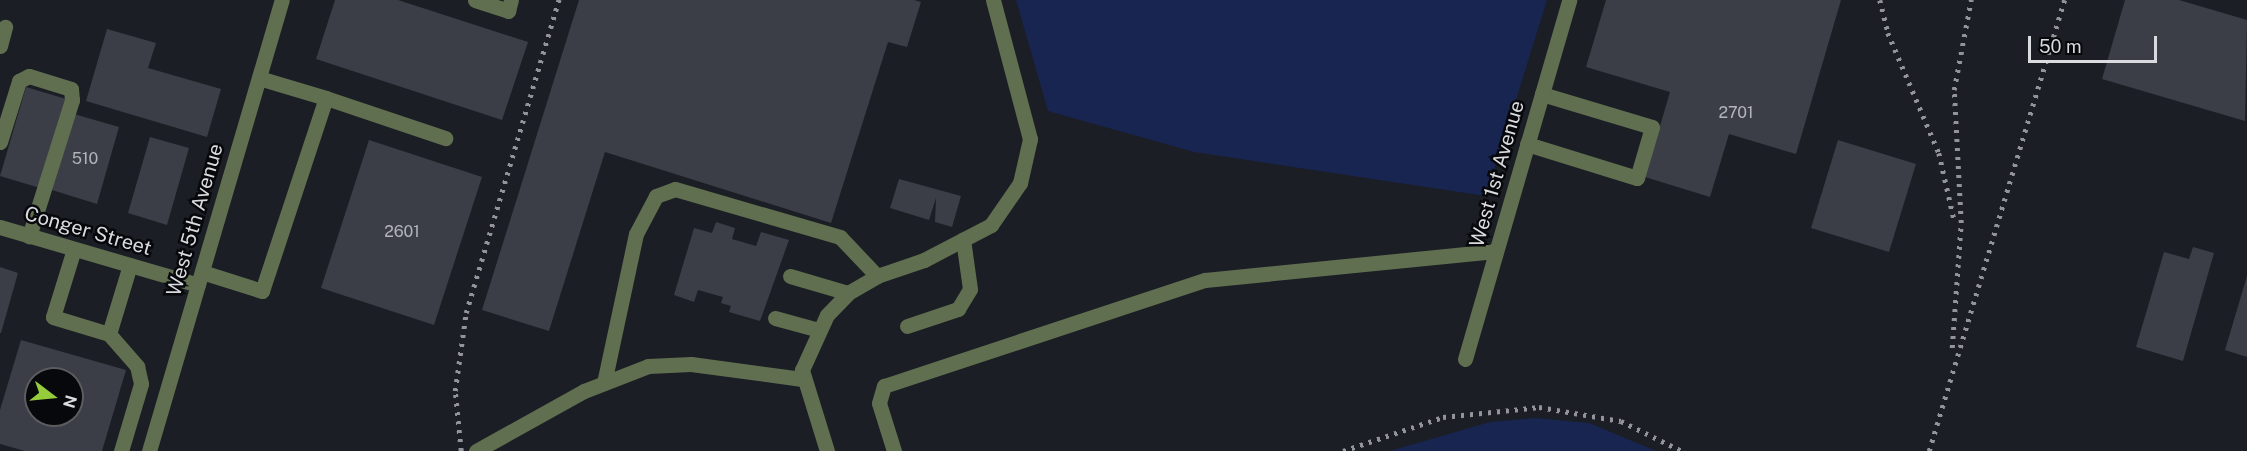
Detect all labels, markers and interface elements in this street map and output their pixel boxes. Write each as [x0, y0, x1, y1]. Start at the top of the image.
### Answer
scale bar [2031, 24, 2160, 62]
text: 50 m [2039, 36, 2082, 57]
street label: West 1st Avenue [1465, 98, 1529, 250]
house number: 2701 [1718, 103, 1754, 123]
street label: West 5th Avenue [162, 141, 228, 299]
house number: 510 [72, 149, 98, 169]
street label: Conger Street [22, 201, 154, 261]
house number: 2601 [384, 222, 420, 242]
north arrow [24, 367, 84, 427]
text: N [59, 393, 81, 410]

